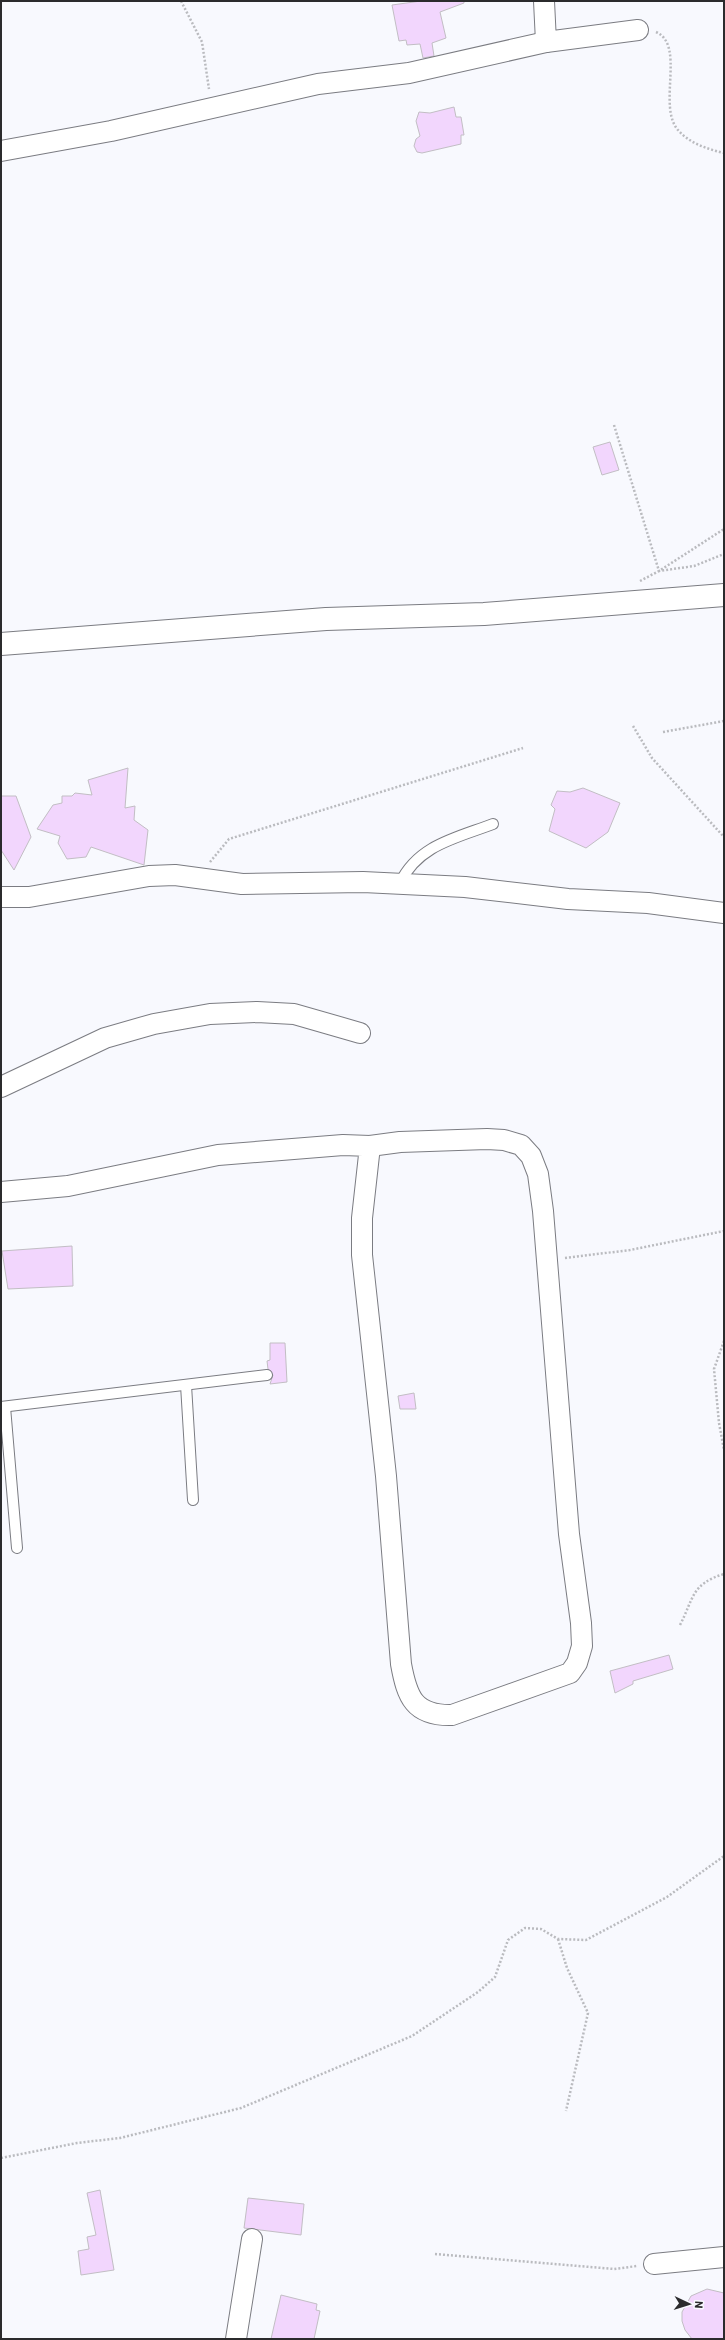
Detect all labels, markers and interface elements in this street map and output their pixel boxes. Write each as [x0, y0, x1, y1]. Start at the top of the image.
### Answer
north arrow [669, 2284, 709, 2324]
text: N [693, 2301, 706, 2309]

